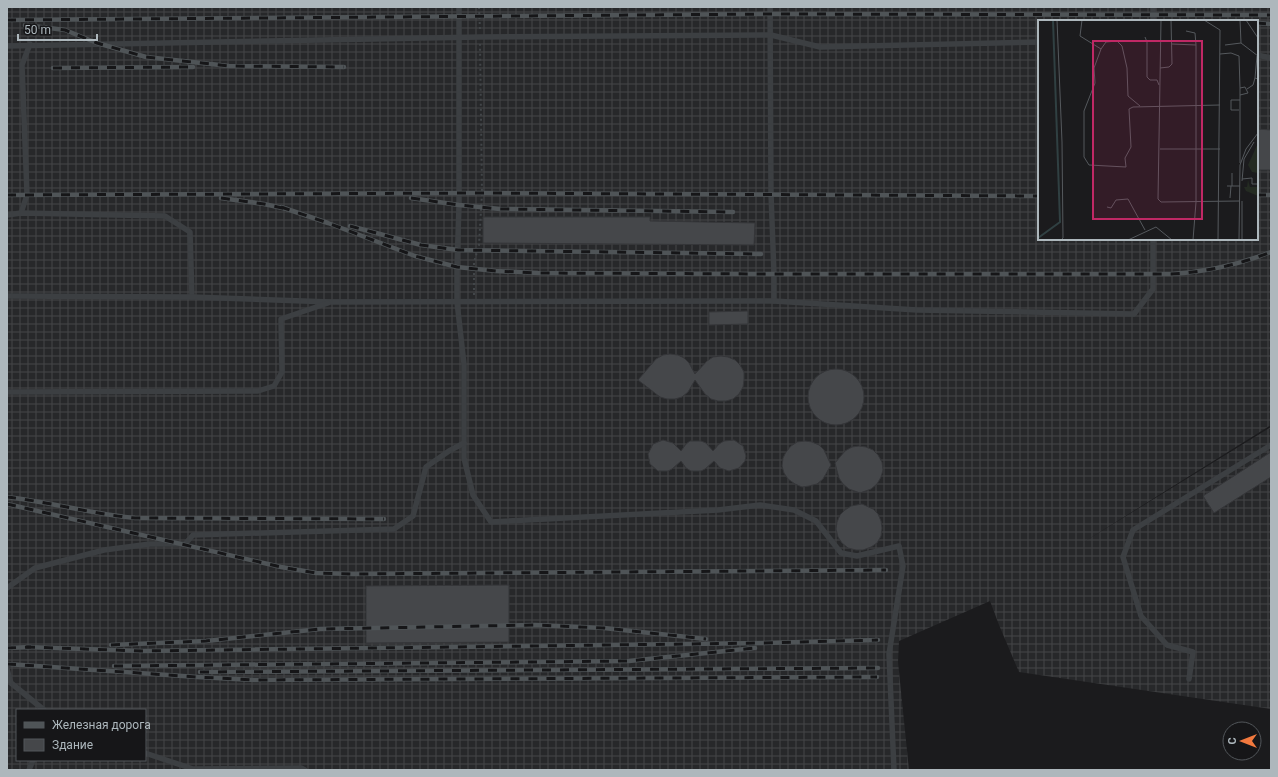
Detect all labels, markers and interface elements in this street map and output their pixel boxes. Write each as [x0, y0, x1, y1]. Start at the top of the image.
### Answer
scale bar [18, 16, 97, 42]
inset map [1038, 20, 1258, 240]
text: 50 m [24, 23, 51, 37]
legend [16, 709, 146, 761]
text: Железная дорога [52, 718, 151, 732]
north arrow [1222, 721, 1262, 761]
text: С [1226, 737, 1239, 745]
text: Здание [52, 738, 93, 752]

